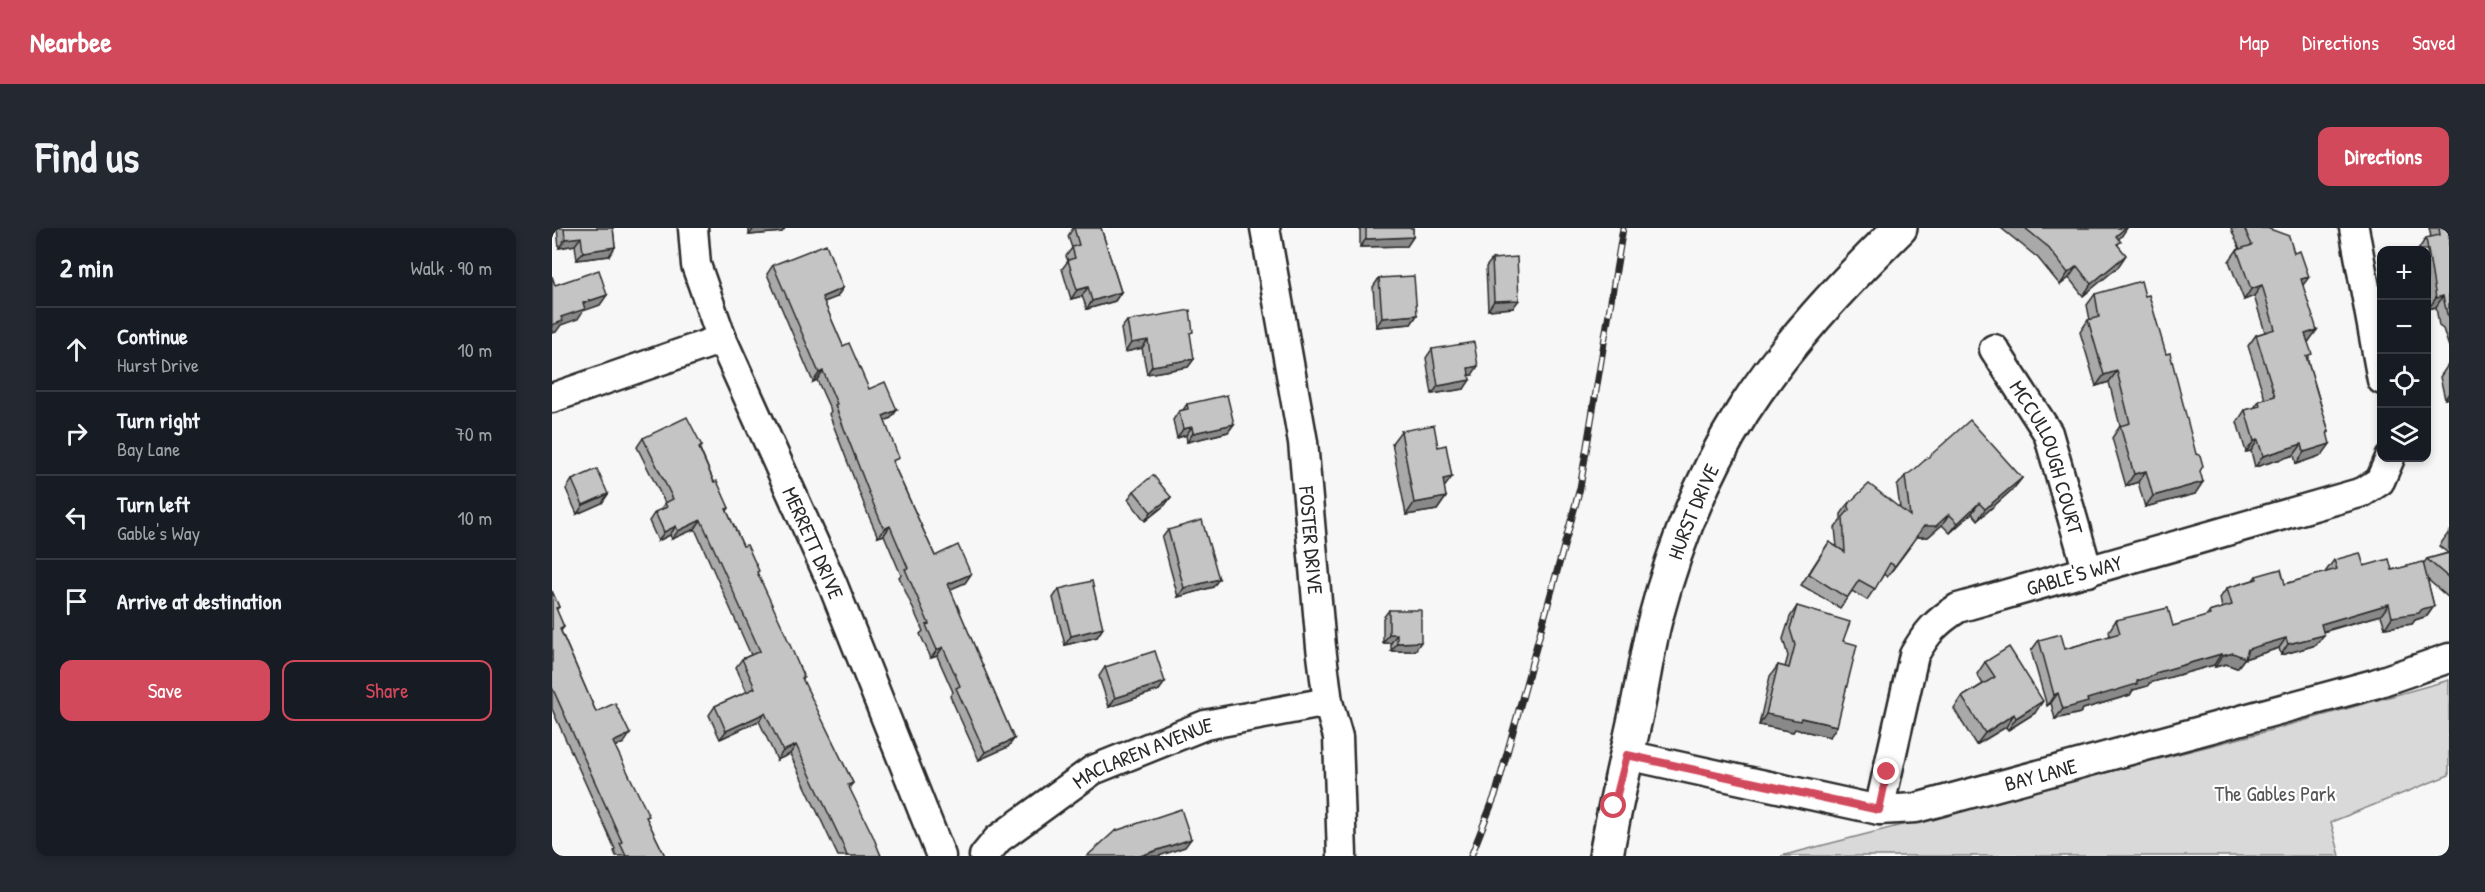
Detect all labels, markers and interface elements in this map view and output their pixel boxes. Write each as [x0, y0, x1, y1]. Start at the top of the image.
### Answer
text: Nearbee [30, 23, 112, 61]
text: Map [2239, 28, 2269, 57]
text: Directions [2302, 28, 2379, 57]
text: Saved [2412, 28, 2455, 57]
button: Directions [2318, 127, 2449, 186]
text: Find us [36, 128, 139, 185]
map controls [2377, 246, 2431, 462]
button: + [2377, 246, 2431, 300]
text: 2 min [60, 250, 113, 285]
text: Walk · 90 m [411, 254, 492, 281]
button: − [2377, 300, 2431, 354]
text: Continue [117, 321, 188, 351]
icon: ahead [60, 333, 93, 366]
text: 10 m [458, 336, 492, 363]
text: Hurst Drive [117, 351, 199, 378]
button: locate [2377, 354, 2431, 408]
street label: MCCULLOUGH COURT [2003, 374, 2091, 539]
text: Turn right [117, 405, 200, 435]
button: layers [2377, 408, 2431, 462]
icon: right [60, 417, 93, 450]
text: 70 m [455, 420, 492, 447]
text: Bay Lane [117, 435, 180, 462]
street label: HURST DRIVE [1660, 459, 1725, 563]
street label: MERRETT DRIVE [776, 482, 851, 603]
street label: FOSTER DRIVE [1292, 484, 1331, 595]
text: Turn left [117, 489, 190, 519]
icon: left [60, 501, 93, 534]
text: 10 m [458, 504, 492, 531]
text: Gable's Way [117, 519, 200, 546]
street label: GABLE'S WAY [2023, 547, 2126, 602]
icon: arrive [60, 585, 93, 618]
text: Arrive at destination [117, 586, 282, 616]
button: Save [60, 660, 270, 721]
button: Share [282, 660, 492, 721]
street label: MACLAREN AVENUE [1066, 709, 1215, 795]
street label: BAY LANE [2001, 751, 2080, 798]
route end [1873, 758, 1899, 784]
park label: The Gables Park [2215, 779, 2336, 808]
route start [1600, 792, 1626, 818]

